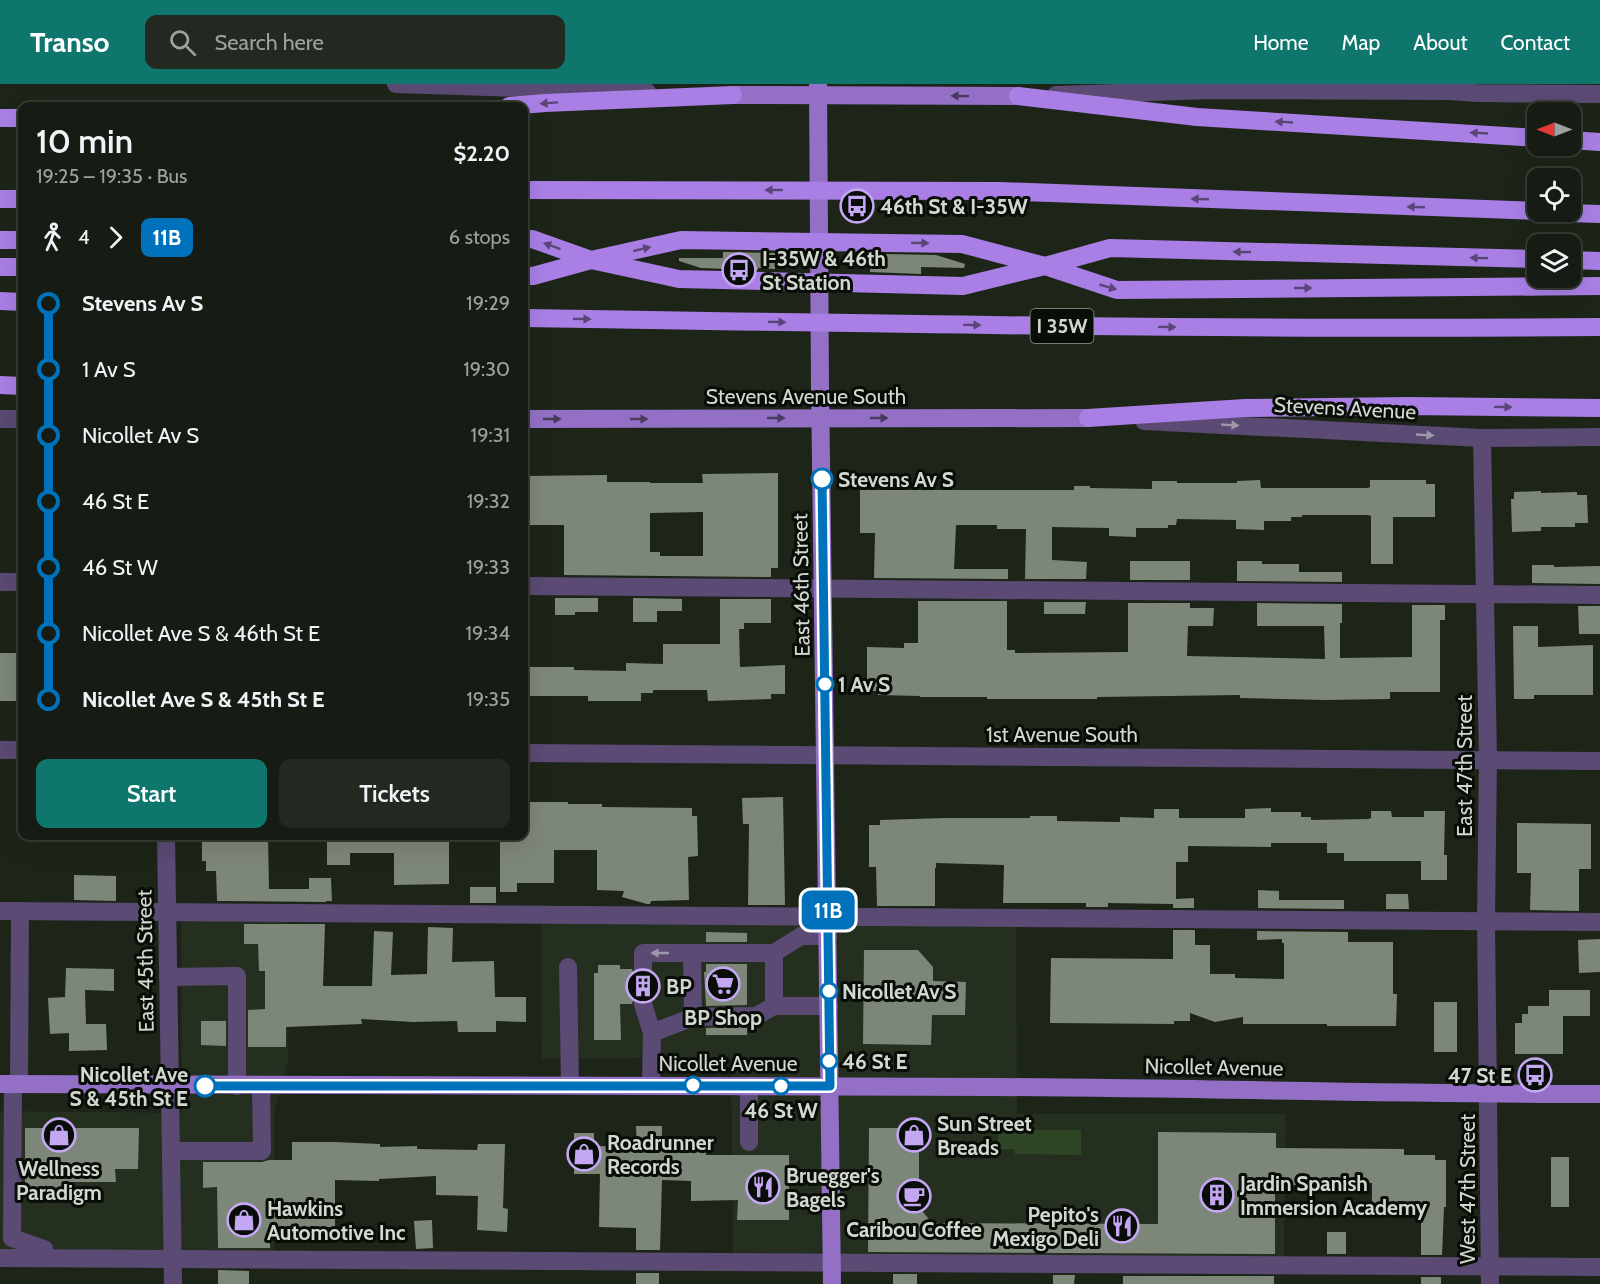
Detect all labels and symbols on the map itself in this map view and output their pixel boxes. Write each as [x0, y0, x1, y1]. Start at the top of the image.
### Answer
one-way arrow [950, 91, 969, 101]
one-way arrow [539, 98, 558, 108]
north arrow [1527, 102, 1581, 156]
one-way arrow [1275, 118, 1294, 127]
one-way arrow [1470, 129, 1489, 138]
one-way arrow [765, 185, 784, 195]
bus stop icon: 46th St & I-35W [839, 188, 875, 224]
place label: 46th St & I-35W [880, 194, 1028, 219]
one-way arrow [1191, 194, 1210, 203]
one-way arrow [1407, 202, 1426, 212]
one-way arrow [910, 238, 929, 248]
one-way arrow [543, 241, 561, 251]
one-way arrow [632, 243, 651, 253]
place label: I-35W & 46th St Station [762, 246, 886, 295]
one-way arrow [1233, 247, 1252, 256]
bus stop icon: I-35W & 46th St Station [721, 252, 757, 288]
one-way arrow [1470, 253, 1489, 262]
one-way arrow [1099, 283, 1117, 292]
one-way arrow [1293, 283, 1312, 293]
road number: I 35W [1030, 309, 1094, 343]
one-way arrow [572, 314, 591, 324]
one-way arrow [767, 317, 786, 327]
one-way arrow [962, 320, 981, 330]
one-way arrow [1157, 322, 1176, 332]
street label: Stevens Avenue South [706, 384, 906, 409]
street label: Stevens Avenue [1273, 392, 1417, 424]
one-way arrow [1493, 402, 1512, 412]
one-way arrow [766, 413, 785, 423]
one-way arrow [870, 413, 889, 423]
one-way arrow [543, 414, 562, 424]
one-way arrow [630, 414, 649, 424]
one-way arrow [1221, 421, 1240, 430]
one-way arrow [1415, 430, 1434, 439]
place label: Stevens Av S [838, 467, 954, 492]
marker: Stevens Av S [811, 468, 833, 490]
street label: East 46th Street [787, 513, 815, 657]
place label: 1 Av S [838, 672, 890, 697]
marker: 1 Av S [816, 675, 834, 693]
street label: East 47th Street [1452, 695, 1477, 837]
street label: 1st Avenue South [986, 722, 1138, 747]
street label: East 45th Street [131, 889, 159, 1033]
line badge: 11B [794, 890, 862, 930]
one-way arrow [650, 948, 669, 958]
supermarket icon: BP Shop [705, 966, 741, 1002]
building icon: BP [625, 968, 661, 1004]
place label: BP [666, 974, 692, 999]
place label: Nicollet Av S [842, 979, 957, 1004]
marker: Nicollet Av S [820, 982, 838, 1000]
place label: BP Shop [684, 1005, 762, 1030]
place label: 46 St E [842, 1049, 907, 1074]
street label: Nicollet Avenue [659, 1051, 798, 1076]
marker: 46 St E [820, 1052, 838, 1070]
street label: Nicollet Avenue [1144, 1053, 1284, 1081]
bus stop icon: 47 St E [1517, 1057, 1553, 1093]
place label: Nicollet Ave S & 45th St E [70, 1062, 188, 1111]
place label: 47 St E [1448, 1063, 1512, 1088]
marker: Nicollet Ave S & 45th St E [194, 1075, 216, 1097]
unlabelled marker [684, 1076, 702, 1094]
marker: 46 St W [772, 1077, 790, 1095]
place label: 46 St W [744, 1098, 819, 1123]
place label: Sun Street Breads [937, 1111, 1032, 1160]
street label: West 47th Street [1455, 1114, 1480, 1264]
shop icon: Wellness Paradigm [41, 1117, 77, 1153]
shop icon: Sun Street Breads [896, 1117, 932, 1153]
place label: Roadrunner Records [607, 1130, 714, 1179]
shop icon: Roadrunner Records [566, 1136, 602, 1172]
place label: Wellness Paradigm [16, 1156, 102, 1205]
place label: Bruegger's Bagels [786, 1163, 880, 1212]
restaurant icon: Bruegger's Bagels [745, 1169, 781, 1205]
place label: Jardin Spanish Immersion Academy [1239, 1171, 1428, 1220]
building icon: Jardin Spanish Immersion Academy [1199, 1177, 1235, 1213]
cafe icon: Caribou Coffee [896, 1178, 932, 1214]
place label: Hawkins Automotive Inc [267, 1196, 406, 1245]
shop icon: Hawkins Automotive Inc [226, 1202, 262, 1238]
place label: Pepito's Mexigo Deli [992, 1202, 1099, 1251]
restaurant icon: Pepito's Mexigo Deli [1104, 1208, 1140, 1244]
place label: Caribou Coffee [846, 1217, 982, 1242]

